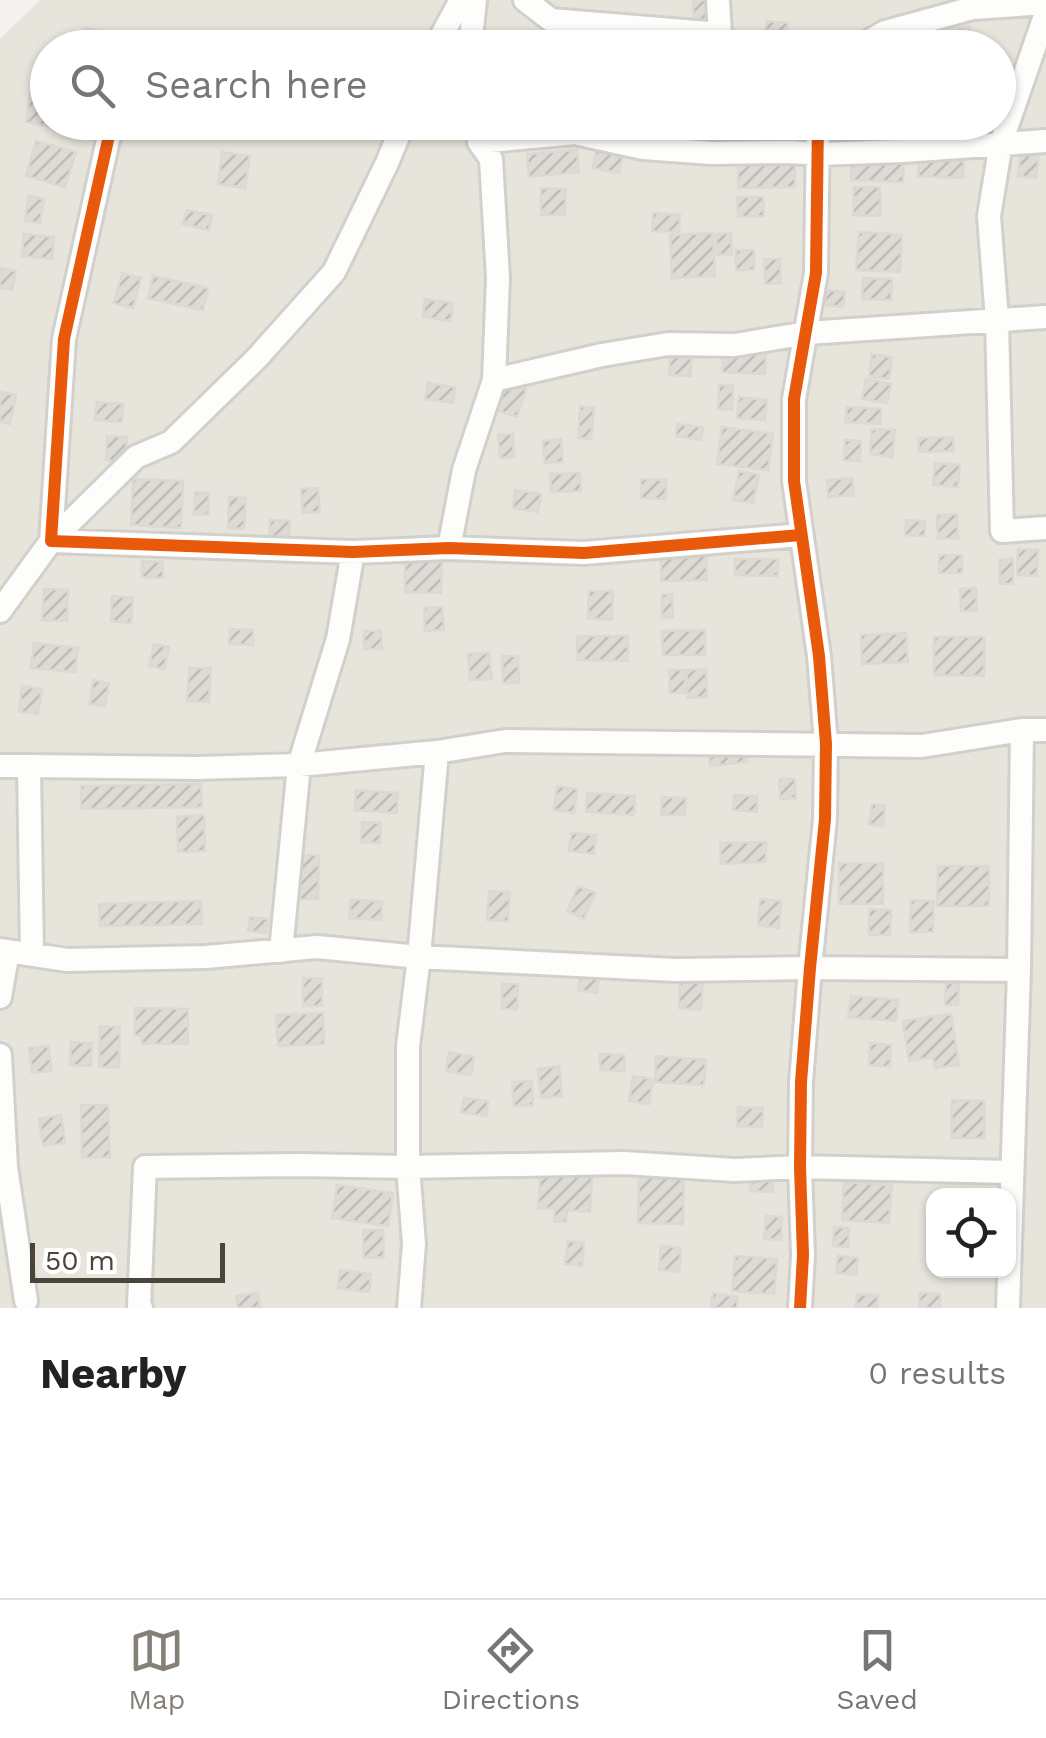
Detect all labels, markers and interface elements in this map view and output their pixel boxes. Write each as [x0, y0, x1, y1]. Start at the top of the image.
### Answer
search box [30, 30, 1016, 140]
icon: search [65, 58, 120, 113]
text: Search here [145, 63, 368, 107]
map controls [926, 1188, 1016, 1278]
button: locate [926, 1188, 1016, 1278]
scale bar [30, 1238, 225, 1282]
text: 50 m [45, 1244, 115, 1277]
text: Nearby [40, 1349, 187, 1398]
text: 0 results [868, 1354, 1006, 1392]
tab: Map [128, 1623, 185, 1716]
tab: Directions [442, 1623, 580, 1716]
tab: Saved [836, 1623, 918, 1716]

